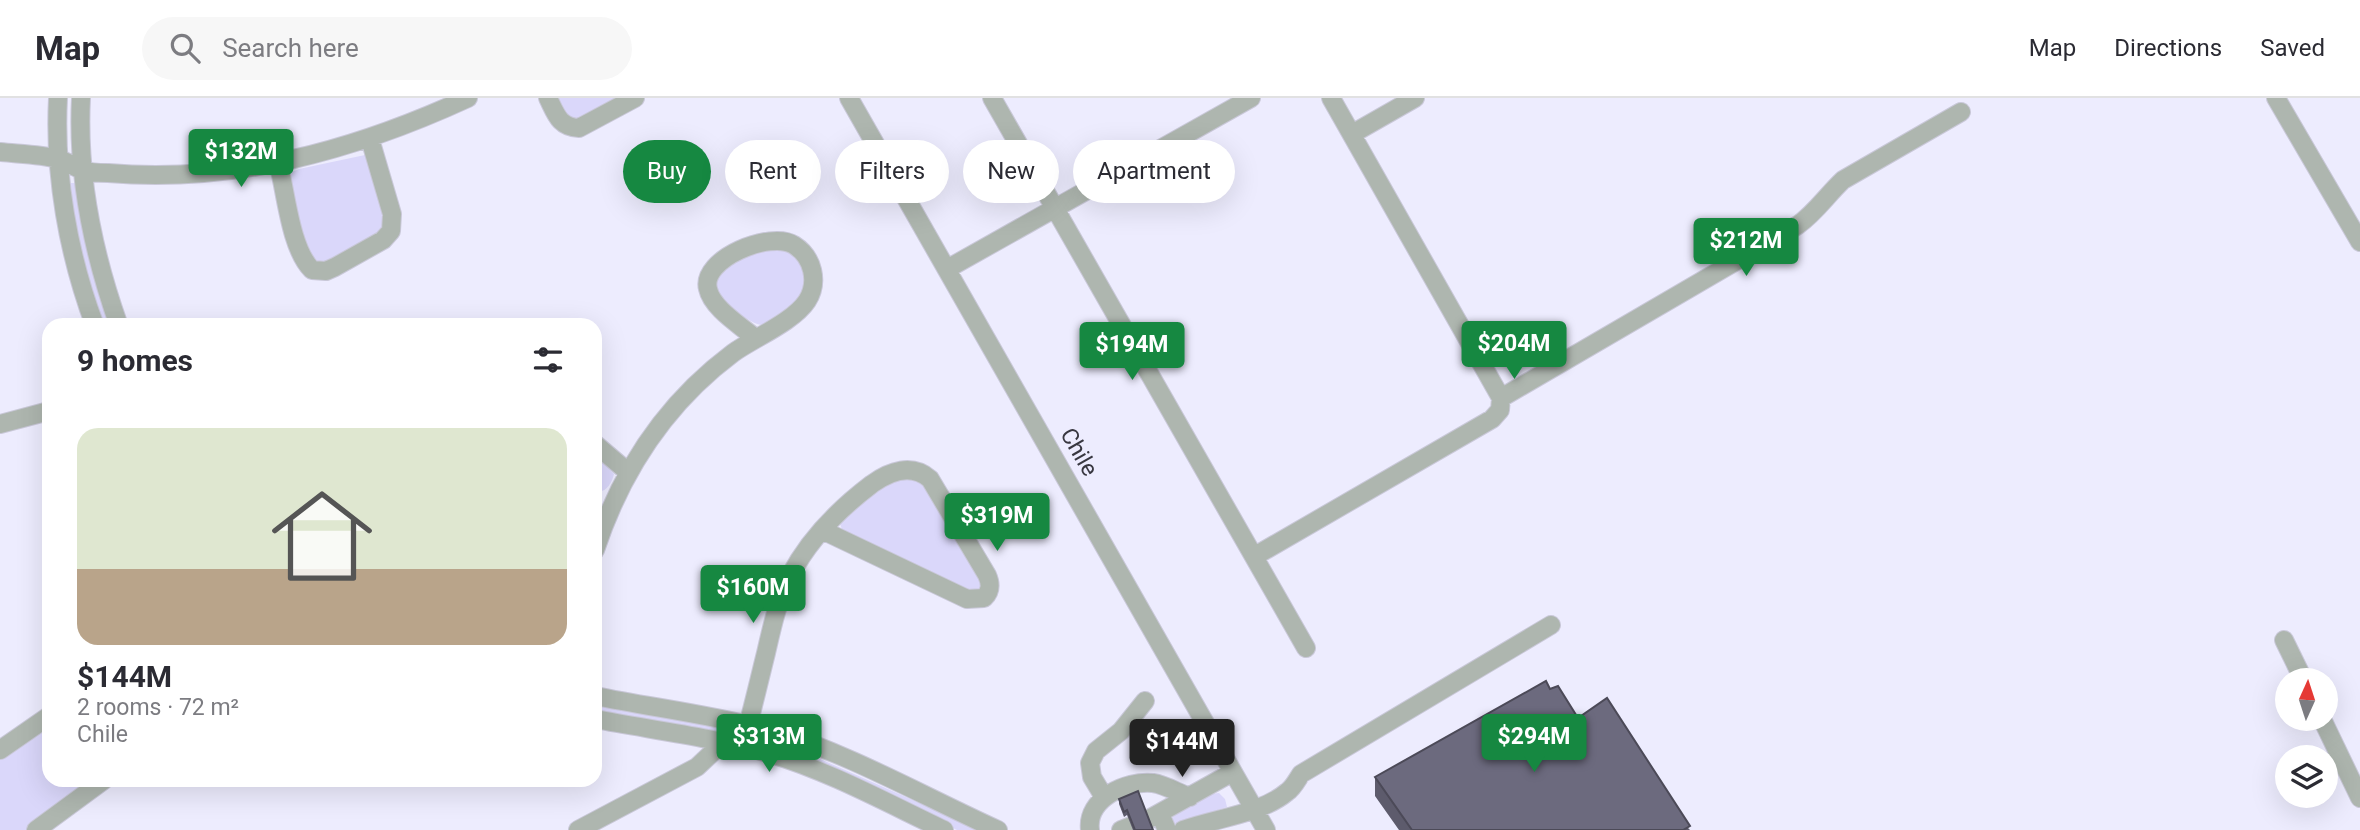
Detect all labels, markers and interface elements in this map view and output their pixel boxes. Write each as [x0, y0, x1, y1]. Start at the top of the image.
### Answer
search box [142, 17, 632, 80]
text: Map [35, 29, 100, 68]
icon: search [166, 29, 204, 67]
text: Search here [222, 33, 359, 63]
text: Map [2029, 34, 2076, 62]
text: Directions [2114, 34, 2222, 62]
text: Saved [2260, 34, 2325, 62]
pin: $132M [192, 130, 290, 189]
text: $132M [205, 138, 277, 165]
chip: Buy [623, 140, 711, 203]
chip: Rent [725, 140, 821, 203]
chip: Filters [835, 140, 949, 203]
chip: New [963, 140, 1059, 203]
chip: Apartment [1073, 140, 1235, 203]
pin: $212M [1697, 218, 1795, 278]
text: $212M [1710, 227, 1782, 254]
pin: $194M [1083, 322, 1181, 382]
pin: $204M [1465, 322, 1563, 381]
text: $204M [1478, 330, 1550, 357]
text: $194M [1096, 331, 1168, 358]
icon: filters [529, 341, 567, 379]
text: 9 homes [77, 343, 193, 378]
street label: Chile [1055, 423, 1103, 481]
icon: home [259, 473, 385, 599]
pin: $319M [948, 494, 1046, 553]
text: $319M [961, 502, 1033, 529]
pin: $160M [704, 566, 802, 625]
text: $160M [717, 574, 789, 601]
text: $144M [77, 659, 172, 694]
north arrow [2275, 668, 2338, 732]
map controls [2275, 668, 2338, 808]
text: 2 rooms · 72 m² [77, 694, 239, 721]
pin: $313M [720, 714, 818, 774]
pin: $294M [1485, 714, 1583, 774]
pin: $144M [1133, 720, 1231, 779]
text: Chile [77, 721, 128, 748]
text: $313M [733, 723, 805, 750]
text: $294M [1498, 723, 1570, 750]
text: $144M [1146, 728, 1218, 755]
button: layers [2275, 745, 2338, 808]

